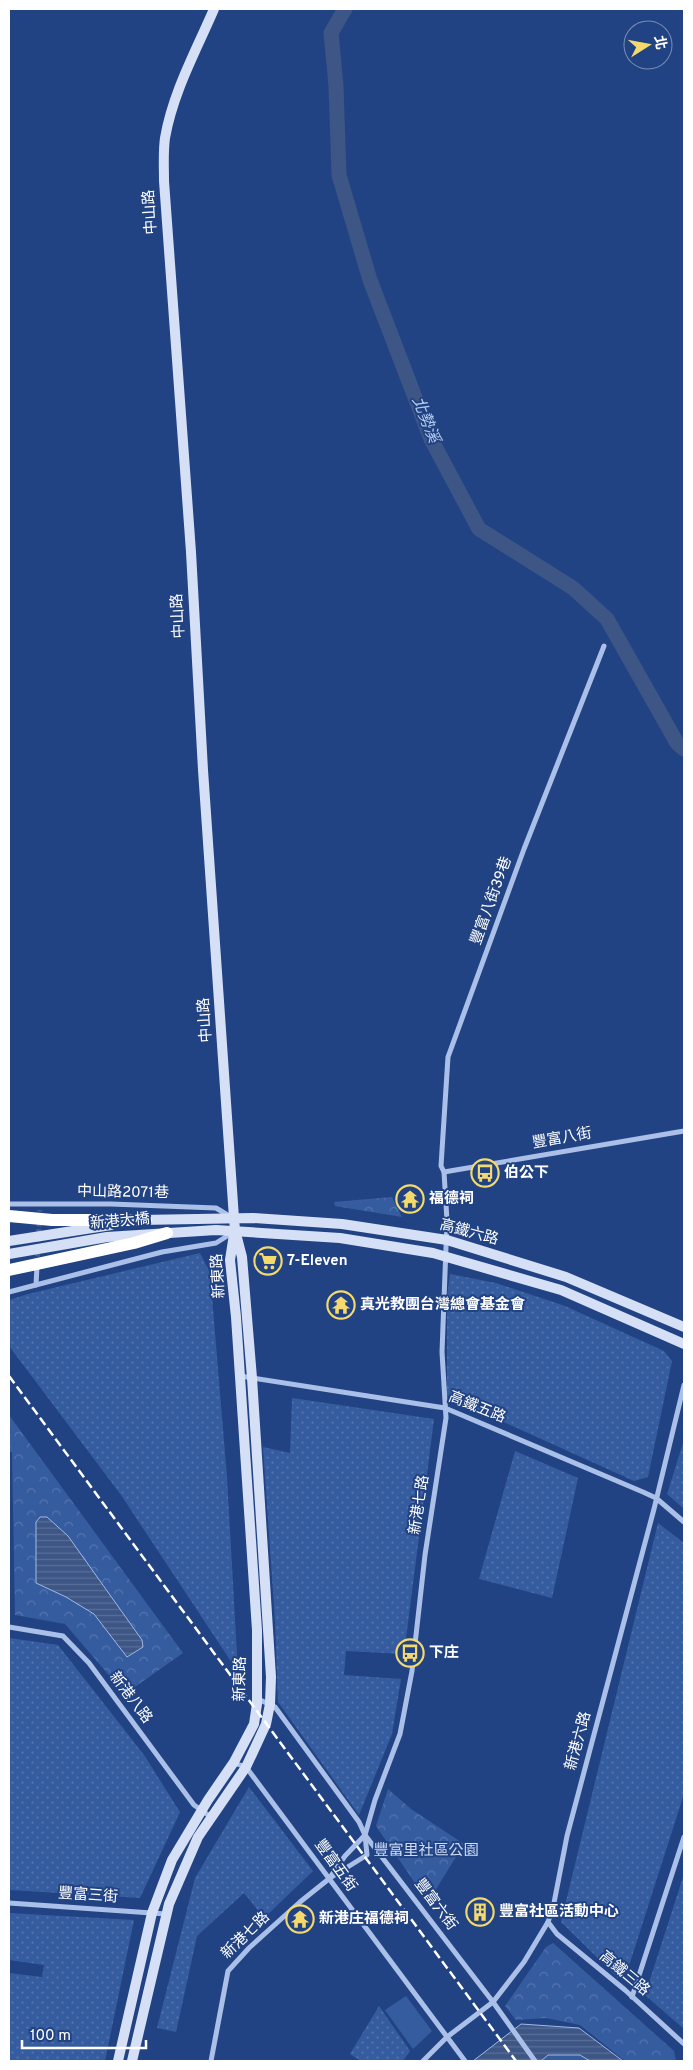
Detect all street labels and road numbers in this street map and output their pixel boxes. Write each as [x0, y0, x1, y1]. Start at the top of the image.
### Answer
street label: 中山路 [140, 189, 162, 235]
street label: 中山路 [168, 593, 190, 639]
street label: 豐富八街39巷 [467, 854, 517, 948]
street label: 中山路 [195, 997, 217, 1043]
street label: 豐富八街 [531, 1124, 593, 1154]
street label: 中山路2071巷 [77, 1183, 169, 1203]
street label: 新港大橋 [89, 1210, 151, 1234]
street label: 高鐵六路 [438, 1216, 500, 1250]
street label: 新東路 [208, 1253, 230, 1299]
street label: 高鐵五路 [446, 1388, 508, 1428]
street label: 新港七路 [406, 1474, 434, 1536]
street label: 新東路 [231, 1656, 251, 1702]
street label: 新港八路 [104, 1668, 156, 1728]
street label: 新港六路 [562, 1710, 596, 1772]
street label: 豐富五街 [310, 1836, 360, 1896]
street label: 豐富六街 [409, 1875, 461, 1935]
street label: 豐富三街 [57, 1884, 119, 1908]
street label: 新港七路 [218, 1908, 274, 1964]
street label: 高鐵三路 [595, 1947, 653, 2001]

